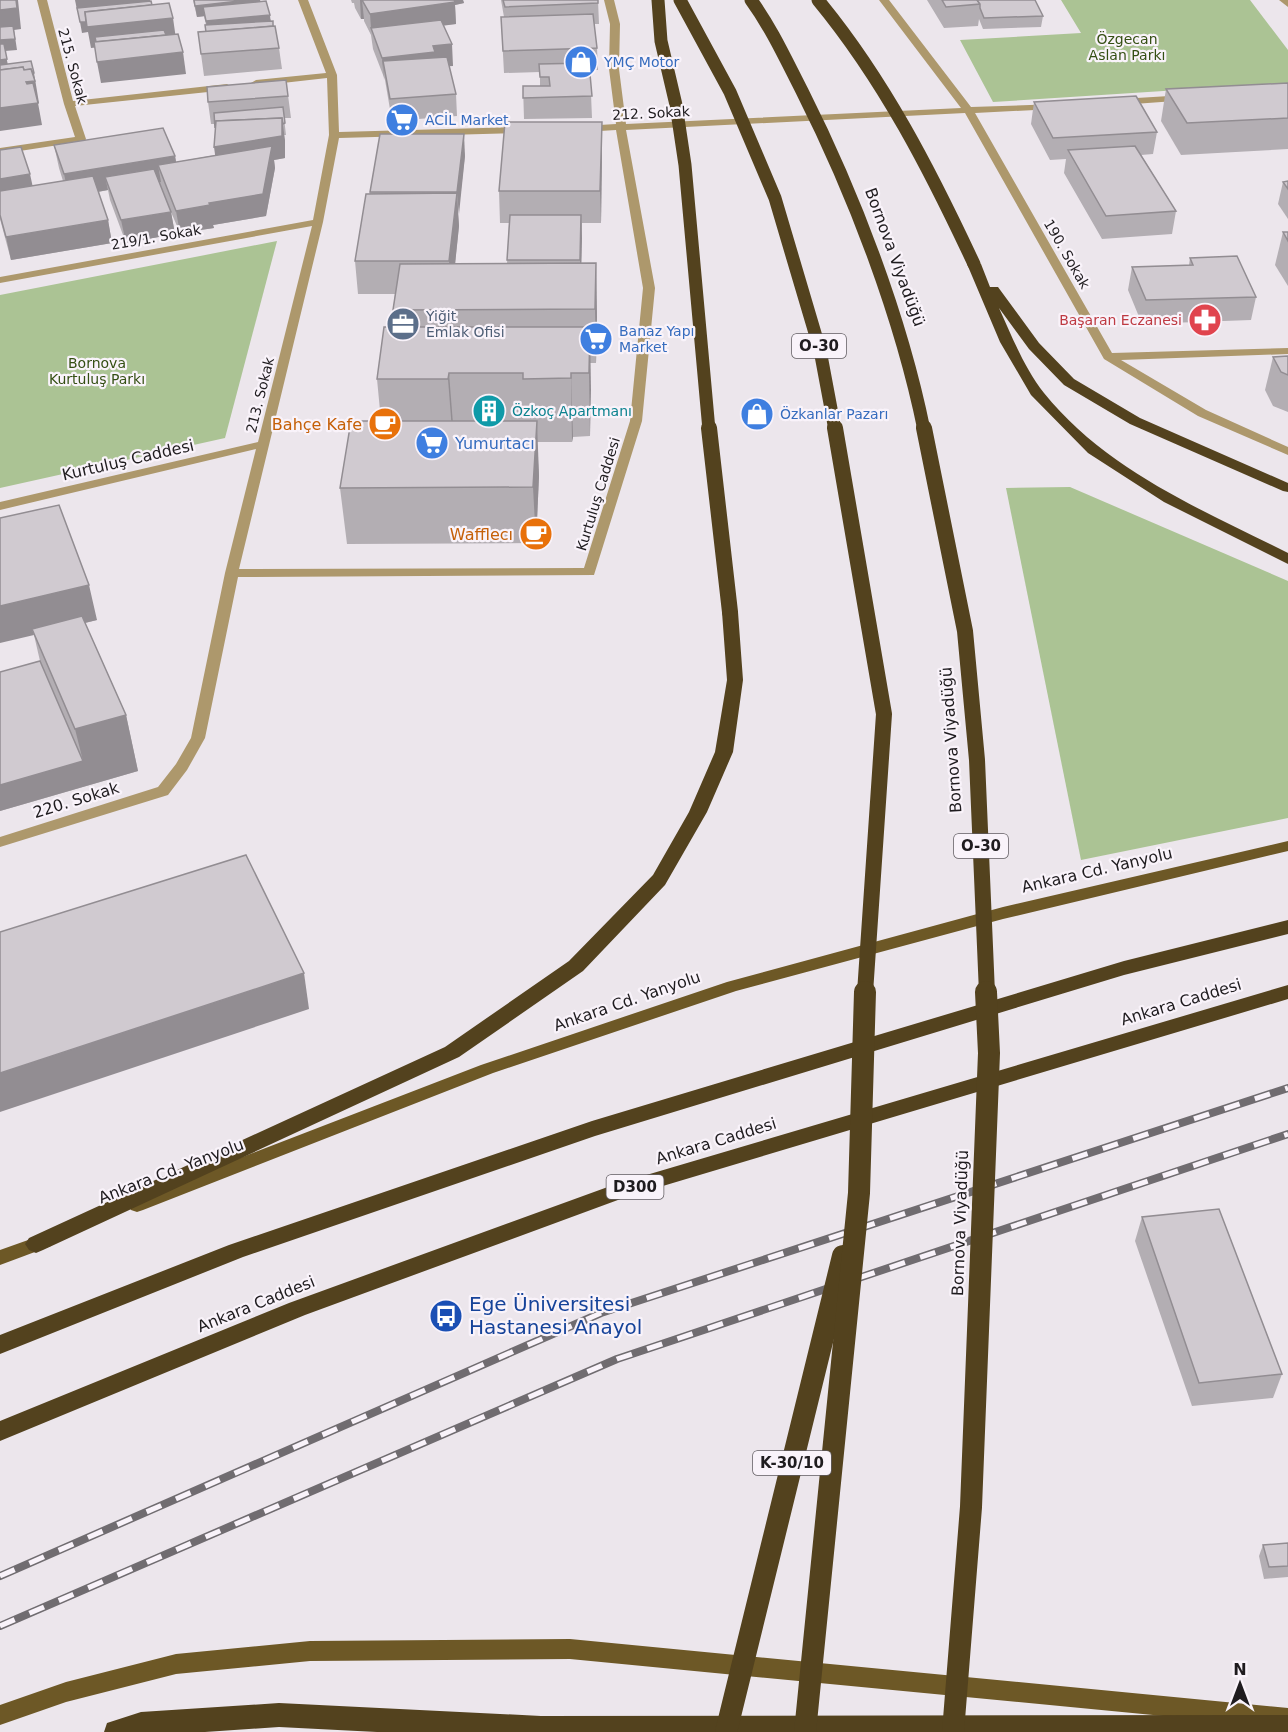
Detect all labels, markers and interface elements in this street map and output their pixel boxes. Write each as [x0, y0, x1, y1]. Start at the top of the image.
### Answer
street label: 215. Sokak [55, 26, 91, 106]
park label: Özgecan Aslan Parkı [1089, 30, 1165, 63]
shop icon: YMÇ Motor [563, 44, 599, 80]
place label: YMÇ Motor [603, 54, 680, 70]
supermarket icon: ACİL Market [384, 102, 420, 138]
street label: 212. Sokak [612, 103, 691, 123]
place label: ACİL Market [425, 111, 509, 128]
street label: Bornova Viyadüğü [861, 185, 929, 329]
street label: 190. Sokak [1041, 216, 1094, 292]
street label: 219/1. Sokak [110, 221, 203, 253]
pharmacy icon: Başaran Eczanesi [1187, 302, 1223, 338]
office icon: Yiğit Emlak Ofisi [385, 306, 421, 342]
place label: Yiğit Emlak Ofisi [425, 308, 505, 340]
place label: Başaran Eczanesi [1059, 312, 1182, 328]
supermarket icon: Banaz Yapı Market [578, 321, 614, 357]
place label: Banaz Yapı Market [619, 323, 694, 355]
road number: O-30 [792, 334, 846, 358]
park label: Bornova Kurtuluş Parkı [49, 355, 145, 387]
street label: 213. Sokak [243, 355, 277, 435]
building icon: Özkoç Apartmanı [471, 393, 507, 429]
shop icon: Özkanlar Pazarı [739, 396, 775, 432]
place label: Özkoç Apartmanı [512, 402, 632, 419]
place label: Özkanlar Pazarı [780, 405, 888, 422]
cafe icon: Bahçe Kafe [367, 406, 403, 442]
place label: Bahçe Kafe [272, 415, 362, 434]
supermarket icon: Yumurtacı [414, 425, 450, 461]
place label: Yumurtacı [454, 434, 535, 453]
street label: Kurtuluş Caddesi [573, 435, 623, 553]
street label: Kurtuluş Caddesi [60, 436, 196, 484]
cafe icon: Wafflecı [518, 516, 554, 552]
place label: Wafflecı [450, 525, 513, 544]
street label: Bornova Viyadüğü [936, 666, 966, 814]
street label: 220. Sokak [31, 778, 122, 822]
road number: O-30 [954, 834, 1008, 858]
street label: Ankara Cd. Yanyolu [1020, 843, 1174, 897]
street label: Ankara Cd. Yanyolu [551, 967, 703, 1035]
street label: Ankara Caddesi [1118, 975, 1244, 1029]
street label: Ankara Caddesi [653, 1114, 779, 1168]
street label: Ankara Cd. Yanyolu [96, 1135, 246, 1207]
street label: Bornova Viyadüğü [948, 1150, 972, 1296]
road number: D300 [606, 1175, 664, 1199]
street label: Ankara Caddesi [194, 1272, 318, 1336]
place label: Ege Üniversitesi Hastanesi Anayol [469, 1292, 642, 1339]
bus stop icon: Ege Üniversitesi Hastanesi Anayol [428, 1298, 464, 1334]
road number: K-30/10 [753, 1451, 831, 1475]
north arrow [1210, 1654, 1270, 1714]
text: N [1233, 1660, 1247, 1679]

